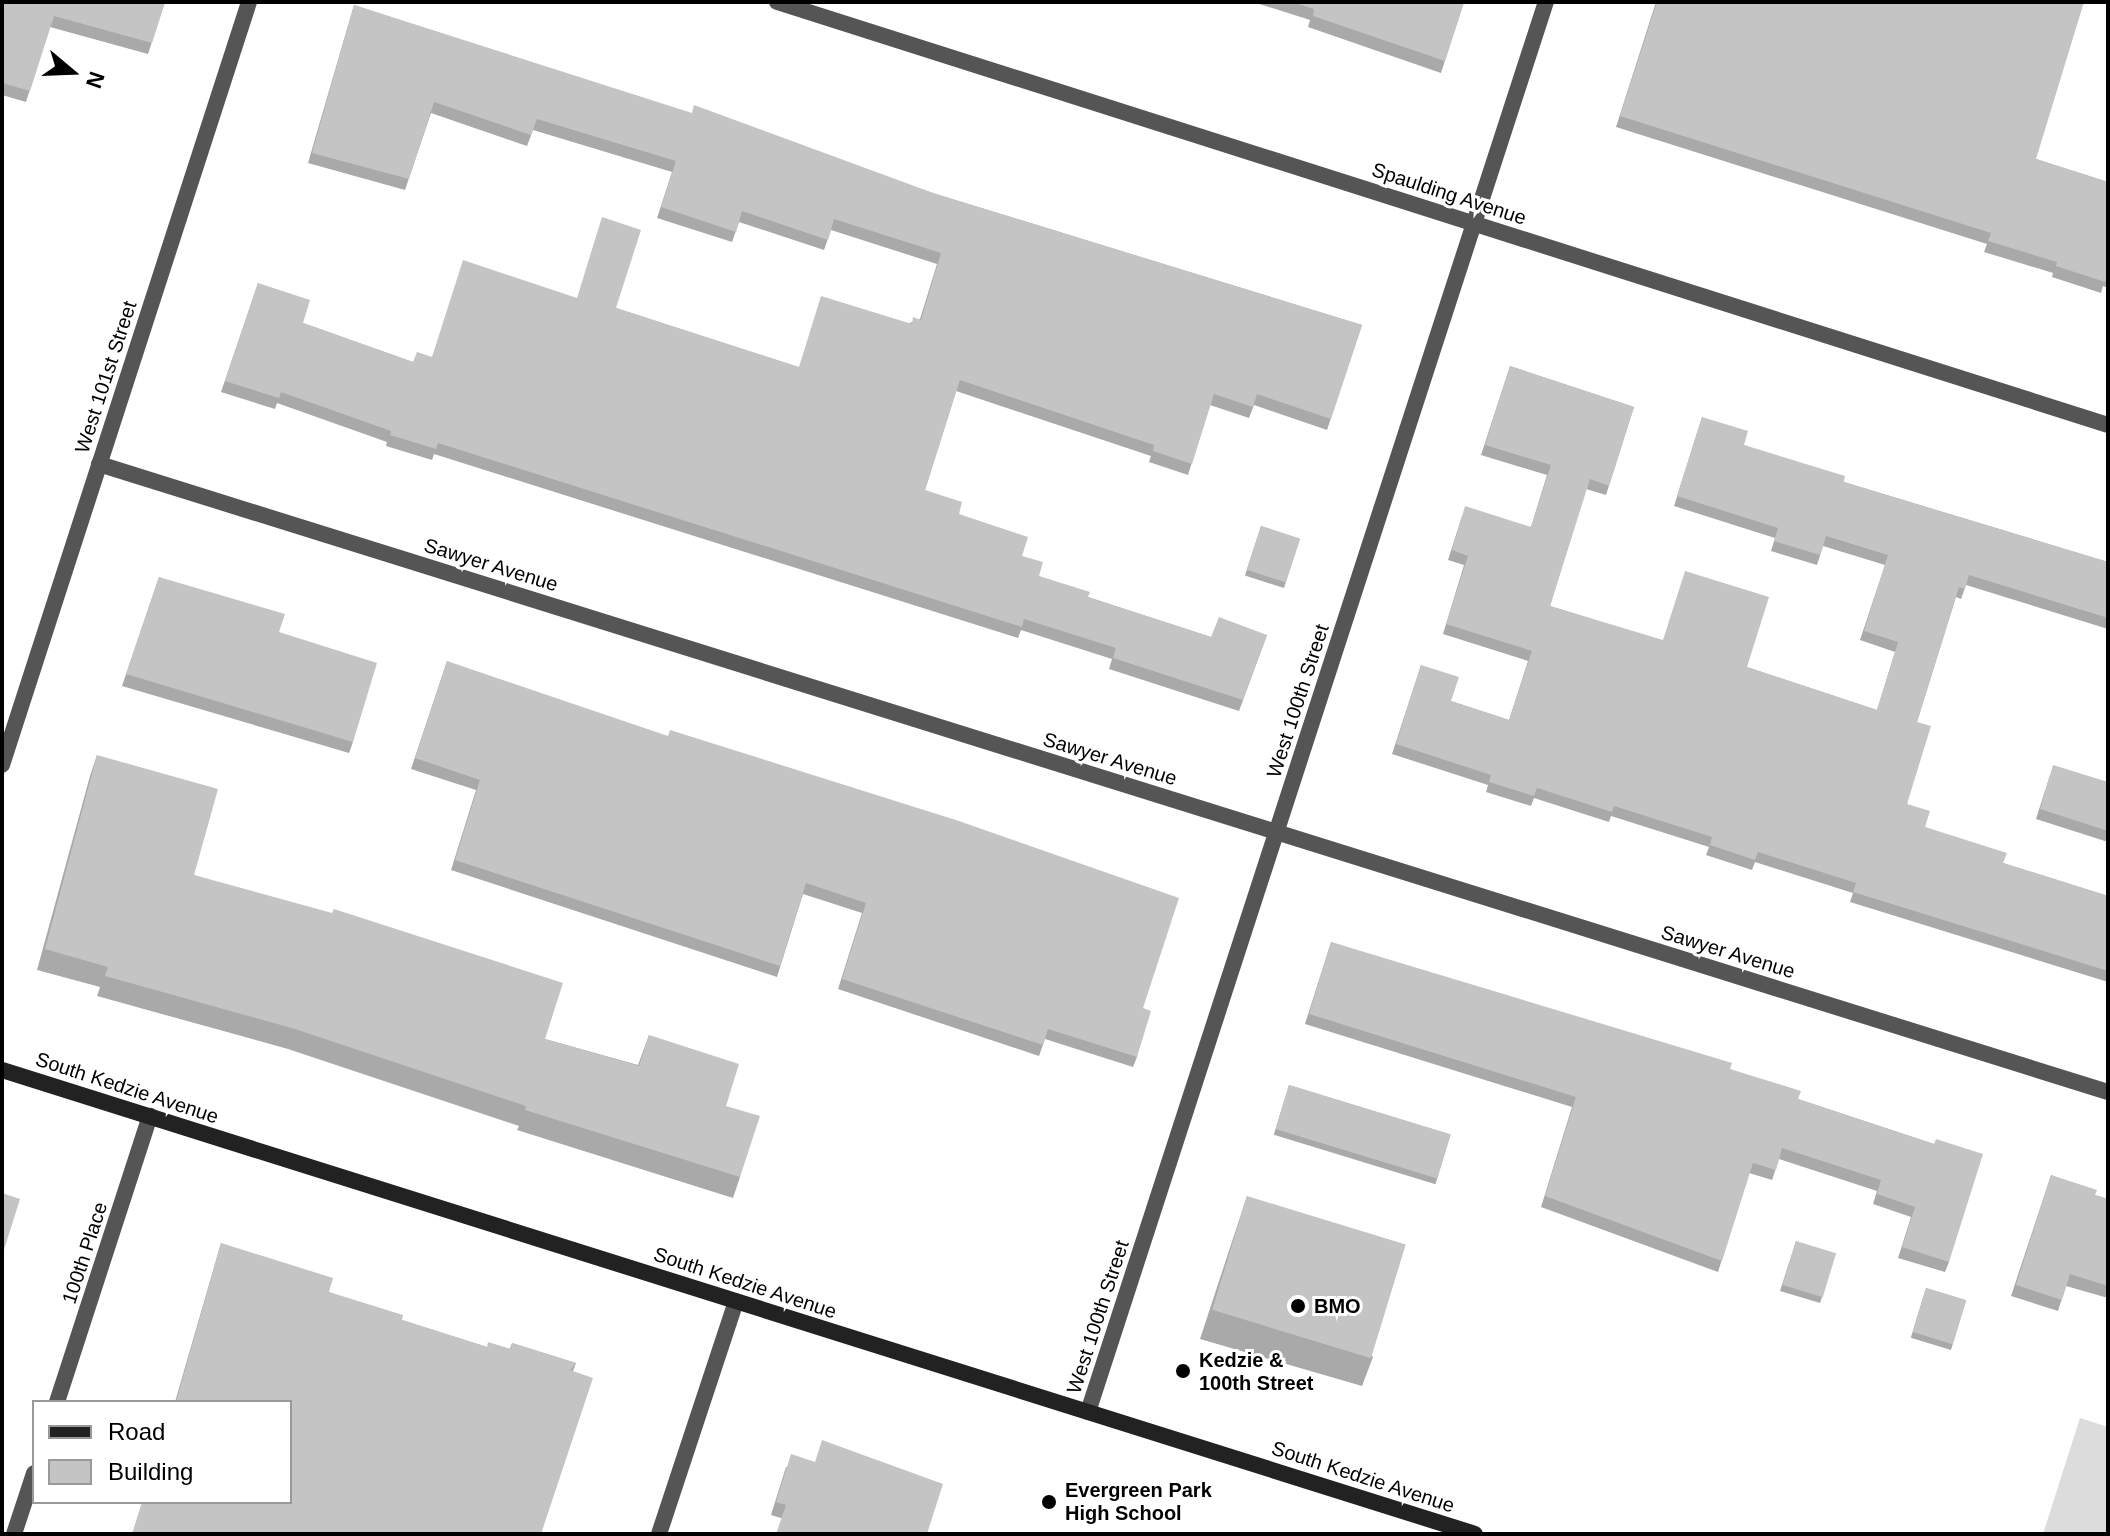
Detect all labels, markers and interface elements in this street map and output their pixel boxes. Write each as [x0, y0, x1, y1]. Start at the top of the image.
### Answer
north arrow [32, 32, 112, 112]
text: N [81, 68, 110, 92]
street label: Spaulding Avenue [1368, 158, 1530, 230]
street label: West 101st Street [70, 298, 142, 456]
street label: Sawyer Avenue [421, 533, 561, 597]
street label: West 100th Street [1262, 621, 1334, 781]
street label: Sawyer Avenue [1040, 727, 1180, 791]
street label: Sawyer Avenue [1658, 920, 1798, 984]
street label: South Kedzie Avenue [32, 1047, 222, 1129]
street label: 100th Place [57, 1199, 113, 1307]
street label: West 100th Street [1062, 1237, 1134, 1397]
street label: South Kedzie Avenue [650, 1242, 840, 1324]
place label: BMO [1314, 1294, 1361, 1318]
marker: BMO [1289, 1297, 1307, 1315]
place label: Kedzie & 100th Street [1199, 1348, 1313, 1395]
marker: Kedzie & 100th Street [1174, 1362, 1192, 1380]
legend [32, 1400, 292, 1504]
text: Road [108, 1418, 165, 1445]
street label: South Kedzie Avenue [1268, 1436, 1458, 1518]
text: Building [108, 1458, 193, 1485]
place label: Evergreen Park High School [1065, 1478, 1212, 1525]
marker: Evergreen Park High School [1040, 1493, 1058, 1511]

